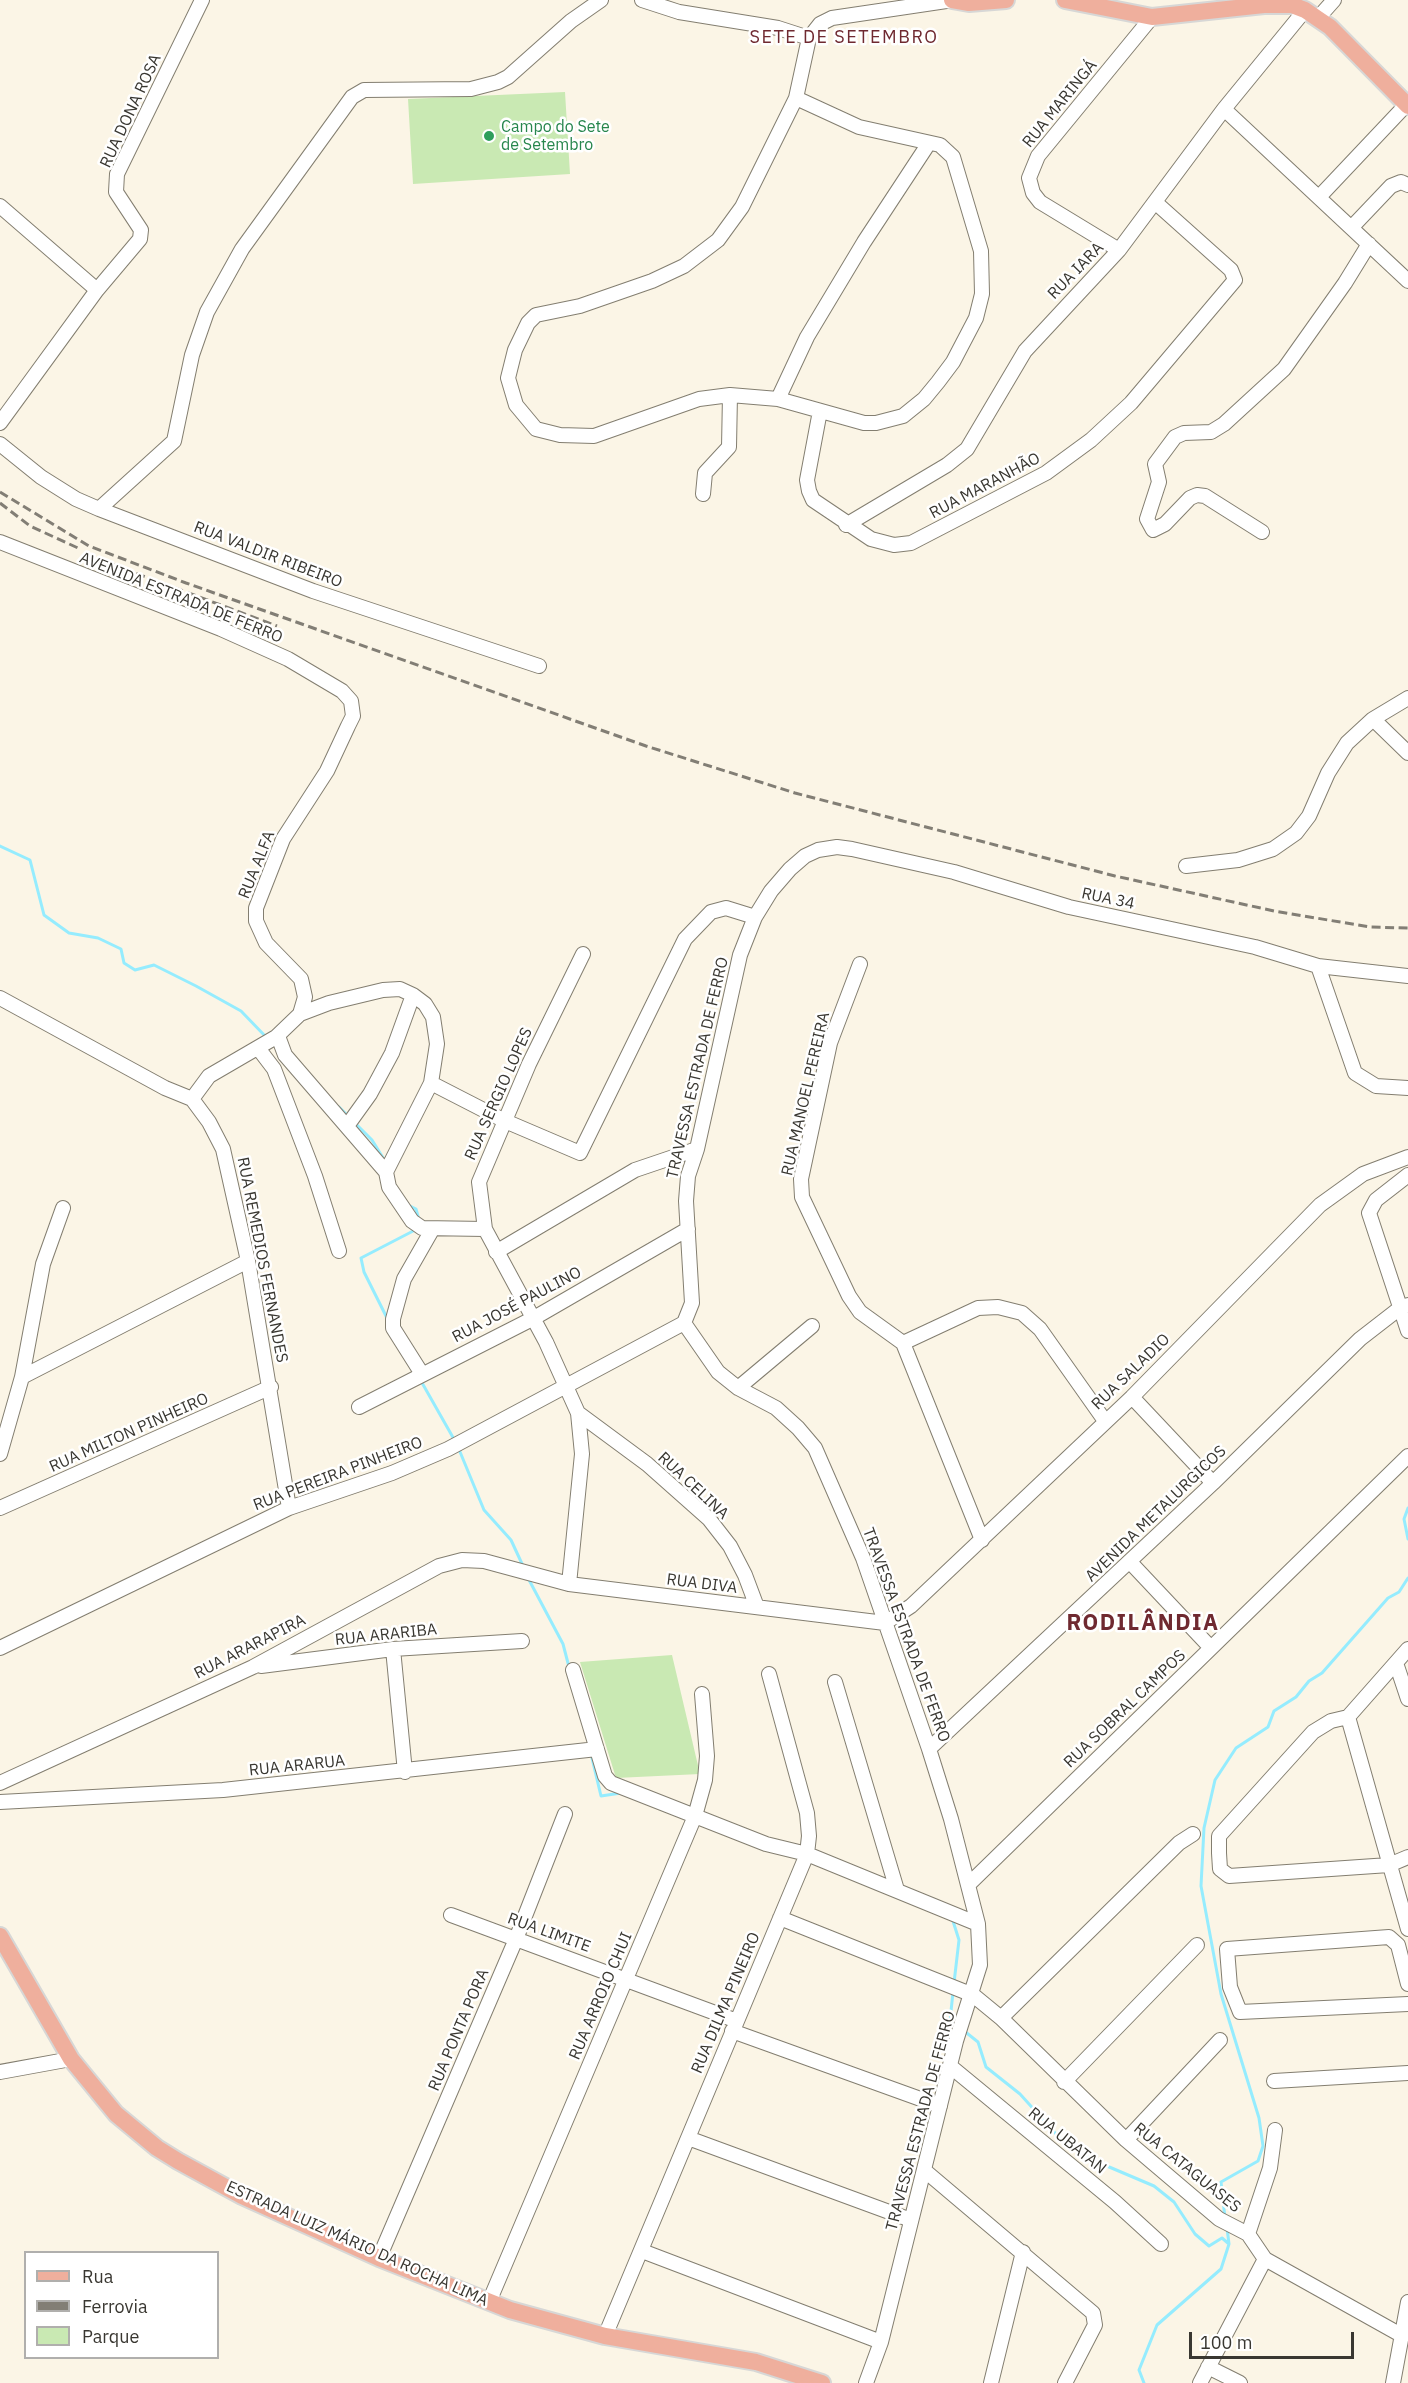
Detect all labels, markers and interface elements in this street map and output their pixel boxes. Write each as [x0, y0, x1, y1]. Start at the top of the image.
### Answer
district label: SETE DE SETEMBRO [749, 27, 939, 49]
street label: RUA DONA ROSA [96, 51, 166, 171]
street label: RUA MARINGÁ [1019, 56, 1101, 152]
place label: Campo do Sete de Setembro [501, 117, 610, 155]
marker: Campo do Sete de Setembro [482, 129, 496, 143]
street label: RUA IARA [1044, 238, 1108, 304]
street label: RUA MARANHÃO [926, 449, 1044, 523]
street label: RUA VALDIR RIBEIRO [191, 518, 345, 592]
street label: AVENIDA ESTRADA DE FERRO [77, 548, 285, 648]
street label: RUA ALFA [235, 828, 279, 902]
street label: RUA 34 [1080, 884, 1136, 914]
street label: TRAVESSA ESTRADA DE FERRO [663, 955, 733, 1181]
street label: RUA MANOEL PEREIRA [778, 1010, 834, 1178]
street label: RUA SERGIO LOPES [461, 1025, 537, 1163]
street label: RUA REMEDIOS FERNANDES [233, 1156, 291, 1364]
street label: RUA JOSÉ PAULINO [449, 1263, 585, 1347]
street label: RUA SALADIO [1088, 1330, 1174, 1414]
street label: RUA MILTON PINHEIRO [46, 1389, 212, 1477]
street label: RUA PEREIRA PINHEIRO [251, 1433, 425, 1515]
street label: AVENIDA METALURGICOS [1082, 1442, 1230, 1586]
street label: RUA CELINA [654, 1448, 732, 1524]
street label: TRAVESSA ESTRADA DE FERRO [858, 1525, 954, 1745]
street label: RUA DIVA [665, 1570, 739, 1598]
street label: RUA ARARAPIRA [191, 1611, 309, 1683]
district label: RODILÂNDIA [1066, 1611, 1220, 1637]
street label: RUA ARARIBA [334, 1620, 438, 1650]
street label: RUA SOBRAL CAMPOS [1060, 1646, 1190, 1772]
street label: RUA ARARUA [248, 1751, 346, 1781]
street label: RUA LIMITE [505, 1909, 593, 1957]
street label: RUA ARROIO CHUI [565, 1929, 637, 2063]
street label: RUA DILMA PINEIRO [688, 1930, 764, 2076]
street label: RUA PONTA PORA [425, 1966, 493, 2094]
street label: TRAVESSA ESTRADA DE FERRO [882, 2009, 960, 2233]
street label: RUA UBATAN [1024, 2104, 1110, 2178]
street label: RUA CATAGUASES [1130, 2119, 1244, 2217]
street label: ESTRADA LUIZ MÁRIO DA ROCHA LIMA [223, 2177, 491, 2311]
legend [24, 2251, 219, 2359]
text: Rua [82, 2265, 113, 2288]
text: Ferrovia [82, 2295, 148, 2318]
scale bar [1192, 2320, 1357, 2358]
text: Parque [82, 2325, 139, 2348]
text: 100 m [1200, 2331, 1252, 2354]

